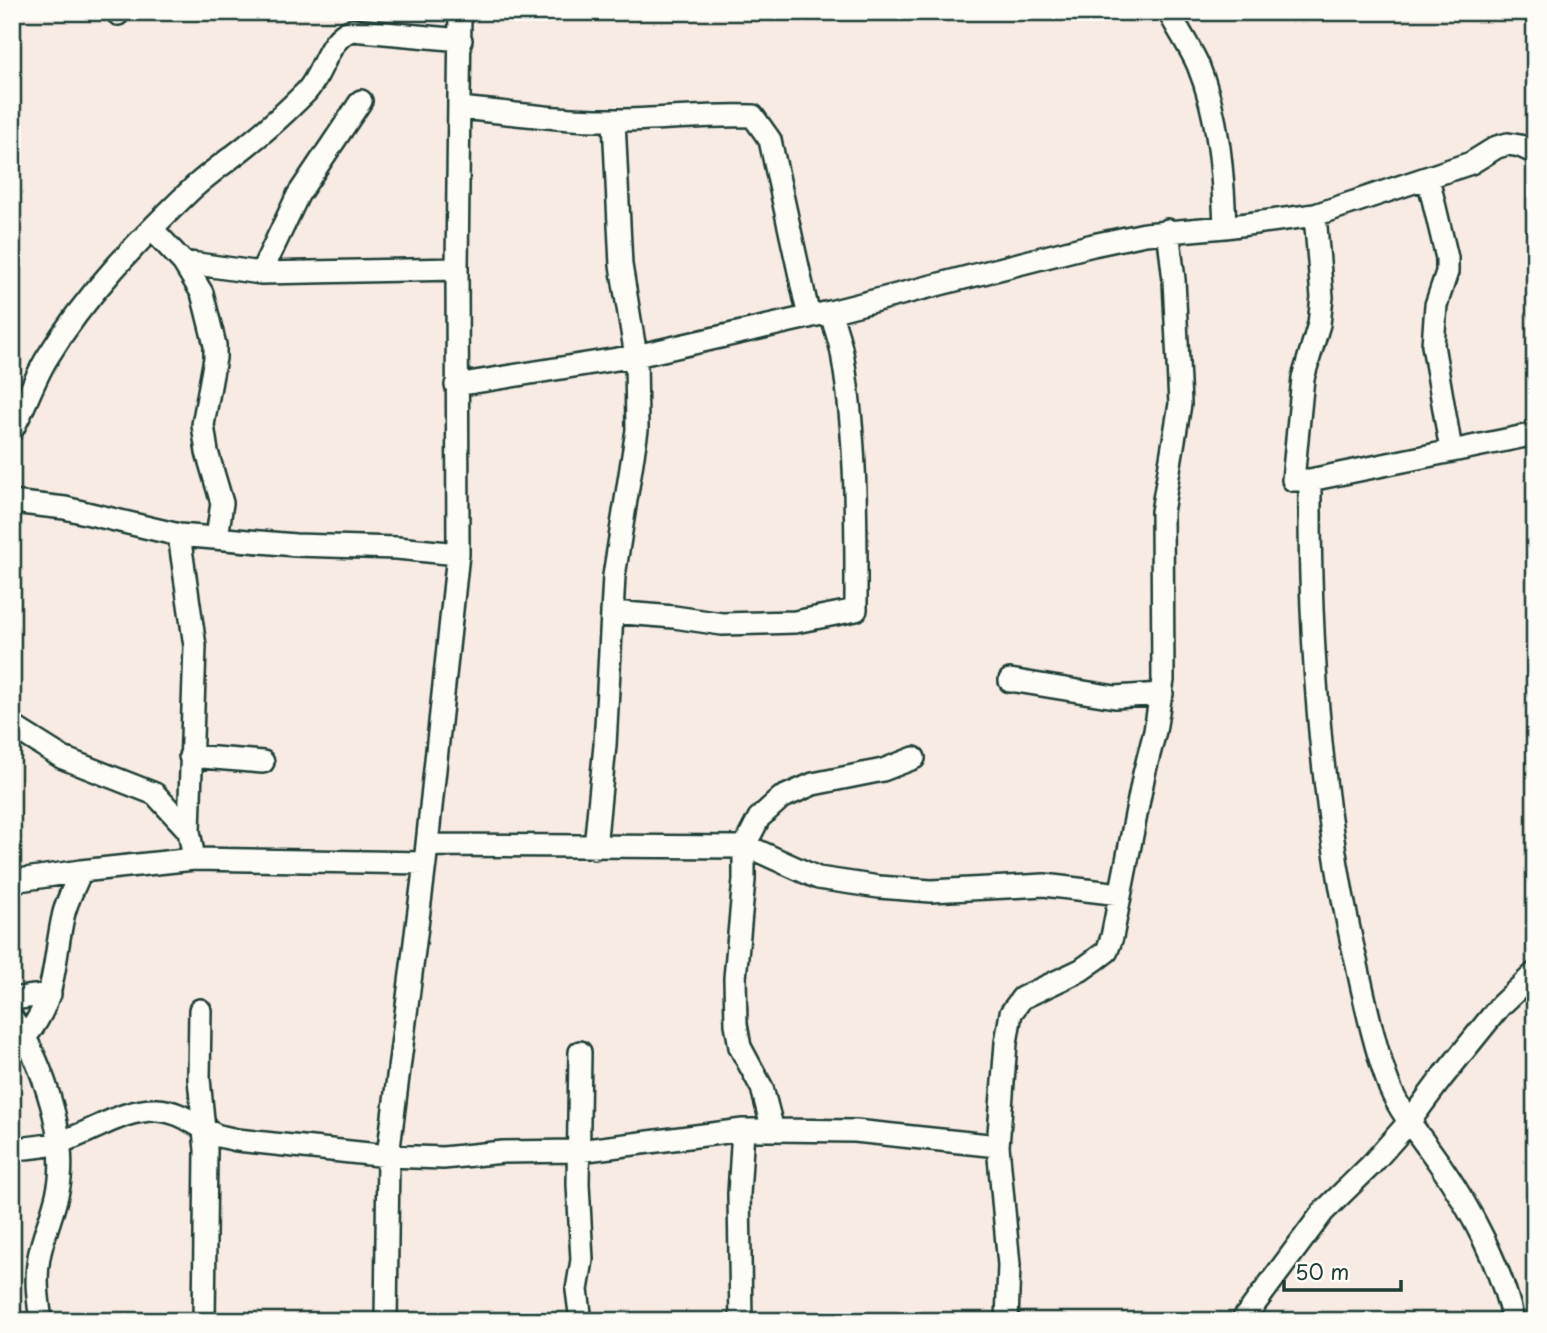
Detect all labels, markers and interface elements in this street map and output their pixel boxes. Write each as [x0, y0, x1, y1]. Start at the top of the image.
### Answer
scale bar [1284, 1249, 1402, 1293]
text: 50 m [1295, 1255, 1349, 1287]

